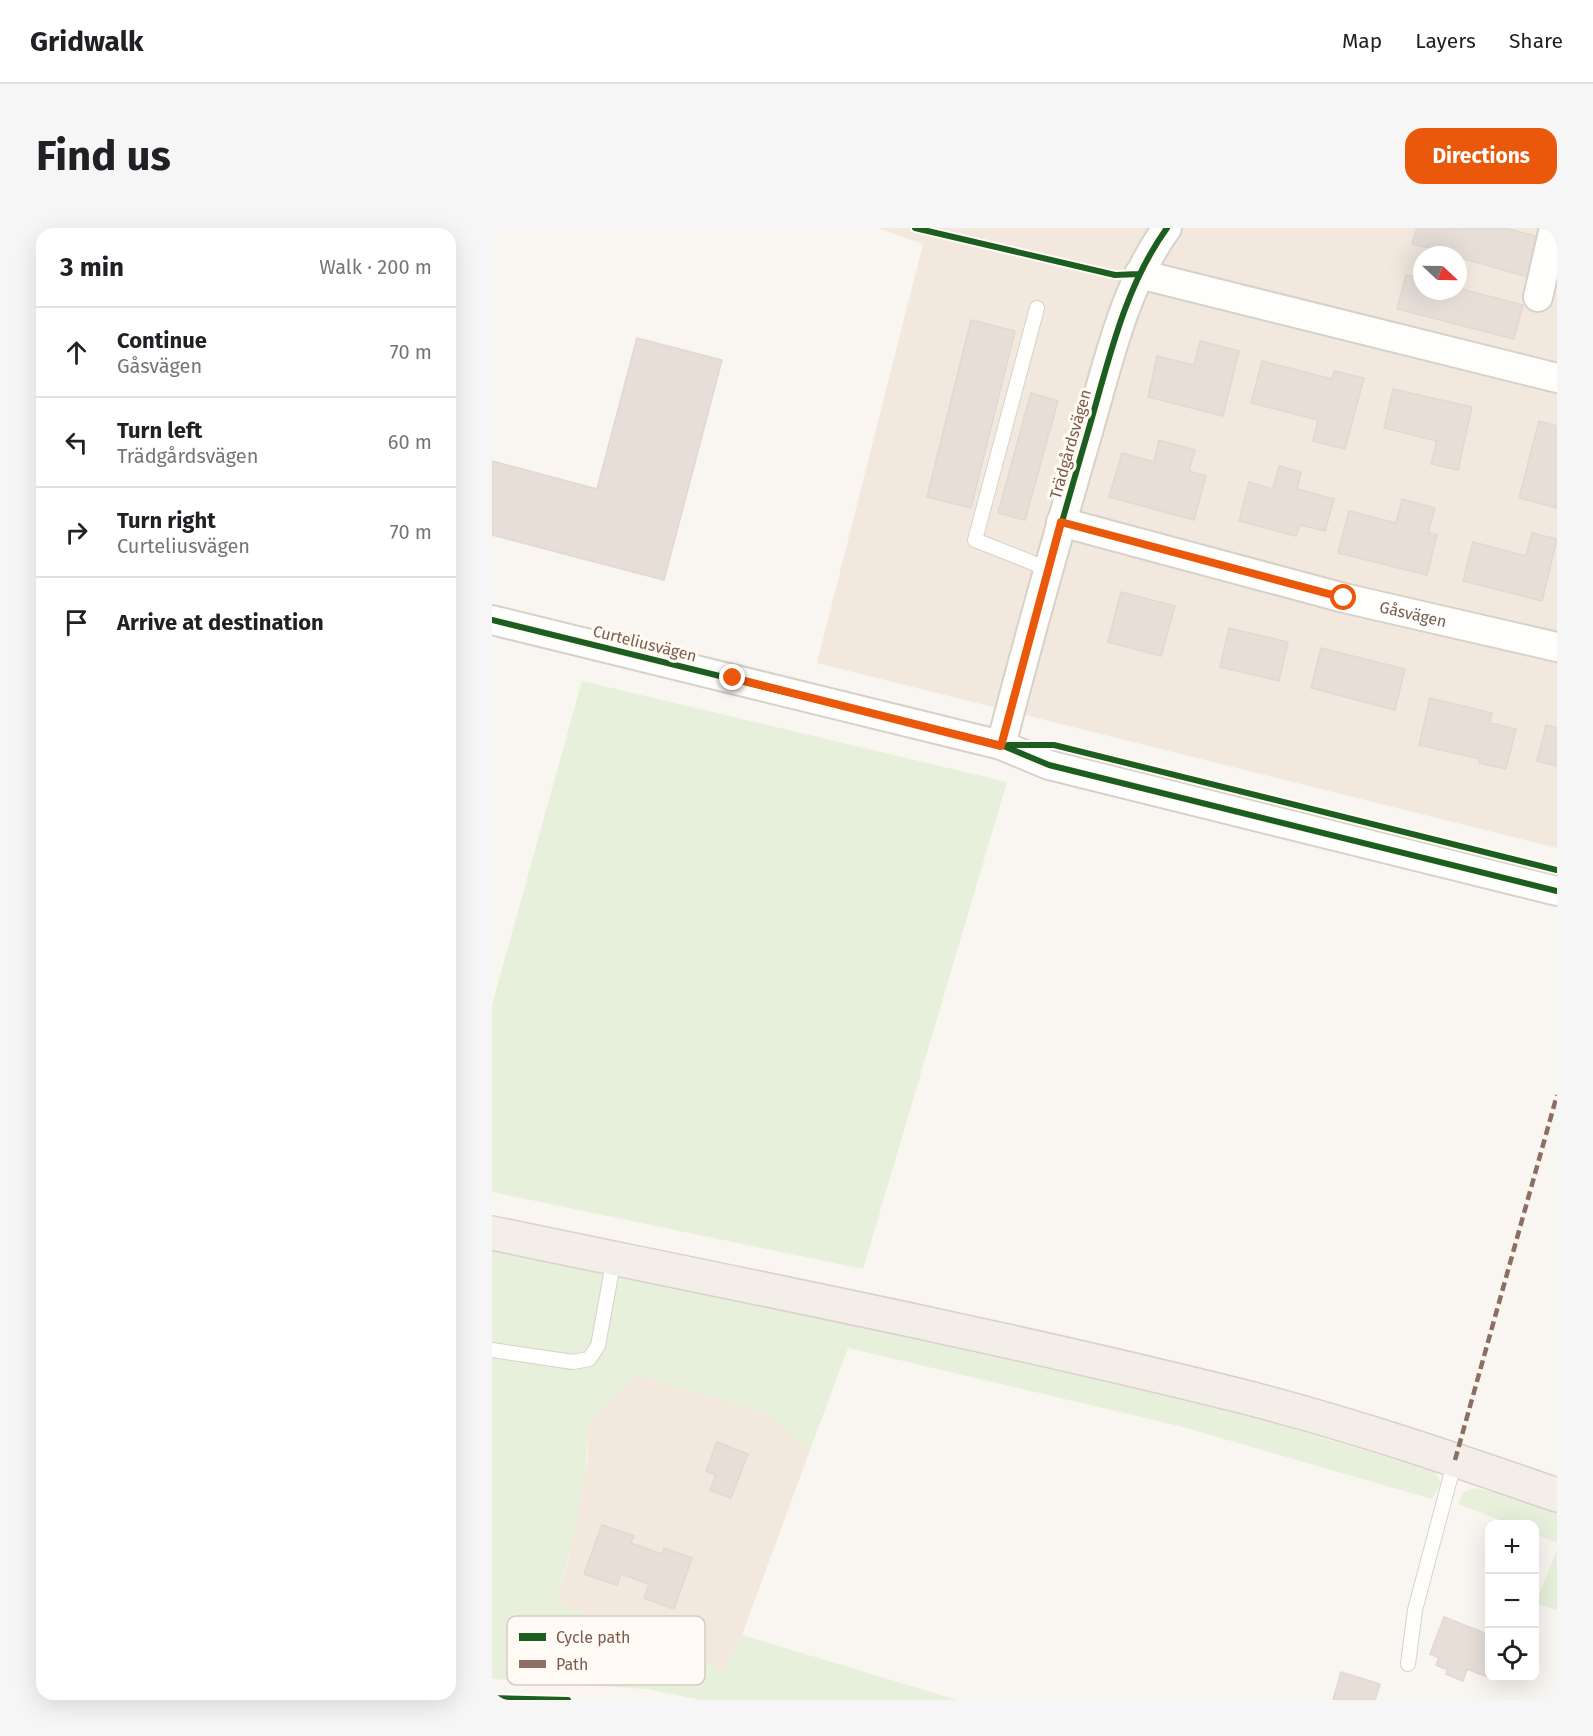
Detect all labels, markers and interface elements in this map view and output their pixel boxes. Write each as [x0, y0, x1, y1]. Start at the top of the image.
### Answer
text: Gridwalk [30, 25, 143, 58]
text: Map [1342, 28, 1382, 54]
text: Layers [1415, 28, 1476, 54]
text: Share [1509, 28, 1563, 54]
button: Directions [1405, 128, 1557, 184]
text: Find us [36, 131, 171, 181]
north arrow [1413, 246, 1467, 300]
text: 3 min [60, 252, 124, 283]
text: Walk · 200 m [319, 255, 432, 279]
text: Continue [117, 327, 207, 354]
icon: ahead [60, 336, 93, 369]
text: 70 m [390, 340, 432, 364]
text: Gåsvägen [117, 354, 202, 378]
street label: Trädgårdsvägen [1046, 387, 1095, 501]
text: Turn left [117, 417, 202, 444]
icon: left [60, 426, 93, 459]
text: 60 m [388, 430, 432, 454]
text: Trädgårdsvägen [117, 444, 258, 468]
text: Turn right [117, 507, 216, 534]
icon: right [60, 516, 93, 549]
text: 70 m [390, 520, 432, 544]
text: Curteliusvägen [117, 534, 250, 558]
route start [1330, 584, 1356, 610]
street label: Gåsvägen [1378, 597, 1448, 631]
icon: arrive [60, 606, 93, 639]
text: Arrive at destination [117, 609, 324, 636]
street label: Curteliusvägen [591, 621, 699, 666]
route end [719, 664, 745, 690]
map controls [1485, 1520, 1539, 1682]
button: + [1485, 1520, 1539, 1574]
button: − [1485, 1574, 1539, 1628]
legend [507, 1616, 705, 1685]
text: Cycle path [556, 1628, 630, 1647]
button: locate [1485, 1628, 1539, 1682]
text: Path [556, 1655, 588, 1674]

